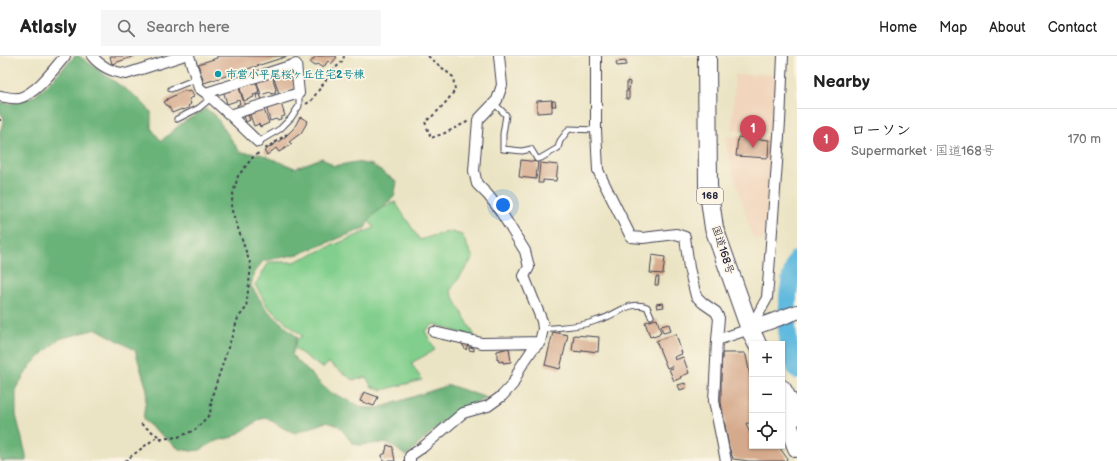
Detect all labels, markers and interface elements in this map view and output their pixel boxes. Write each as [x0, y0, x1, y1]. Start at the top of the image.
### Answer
search box [101, 10, 381, 46]
text: Atlasly [20, 16, 77, 39]
icon: search [115, 17, 137, 39]
text: Search here [147, 18, 230, 37]
text: Home [879, 19, 917, 36]
text: Map [939, 19, 967, 36]
text: About [989, 19, 1026, 36]
text: Contact [1048, 19, 1097, 36]
place label: 市営小平尾桜ヶ丘住宅2号棟 [226, 68, 366, 81]
marker: 市営小平尾桜ヶ丘住宅2号棟 [213, 69, 223, 79]
text: Nearby [813, 72, 870, 92]
pin: 1 [740, 115, 766, 148]
text: ローソン [851, 121, 911, 140]
text: 1 [823, 131, 829, 147]
text: 170 m [1068, 131, 1101, 147]
text: Supermarket · 国道168号 [851, 143, 995, 159]
road number: 168 [697, 188, 723, 204]
your location [493, 195, 513, 215]
street label: 国道168号 [709, 224, 737, 276]
map controls [749, 341, 785, 449]
button: + [749, 341, 785, 377]
button: − [749, 377, 785, 413]
button: locate [749, 413, 785, 449]

